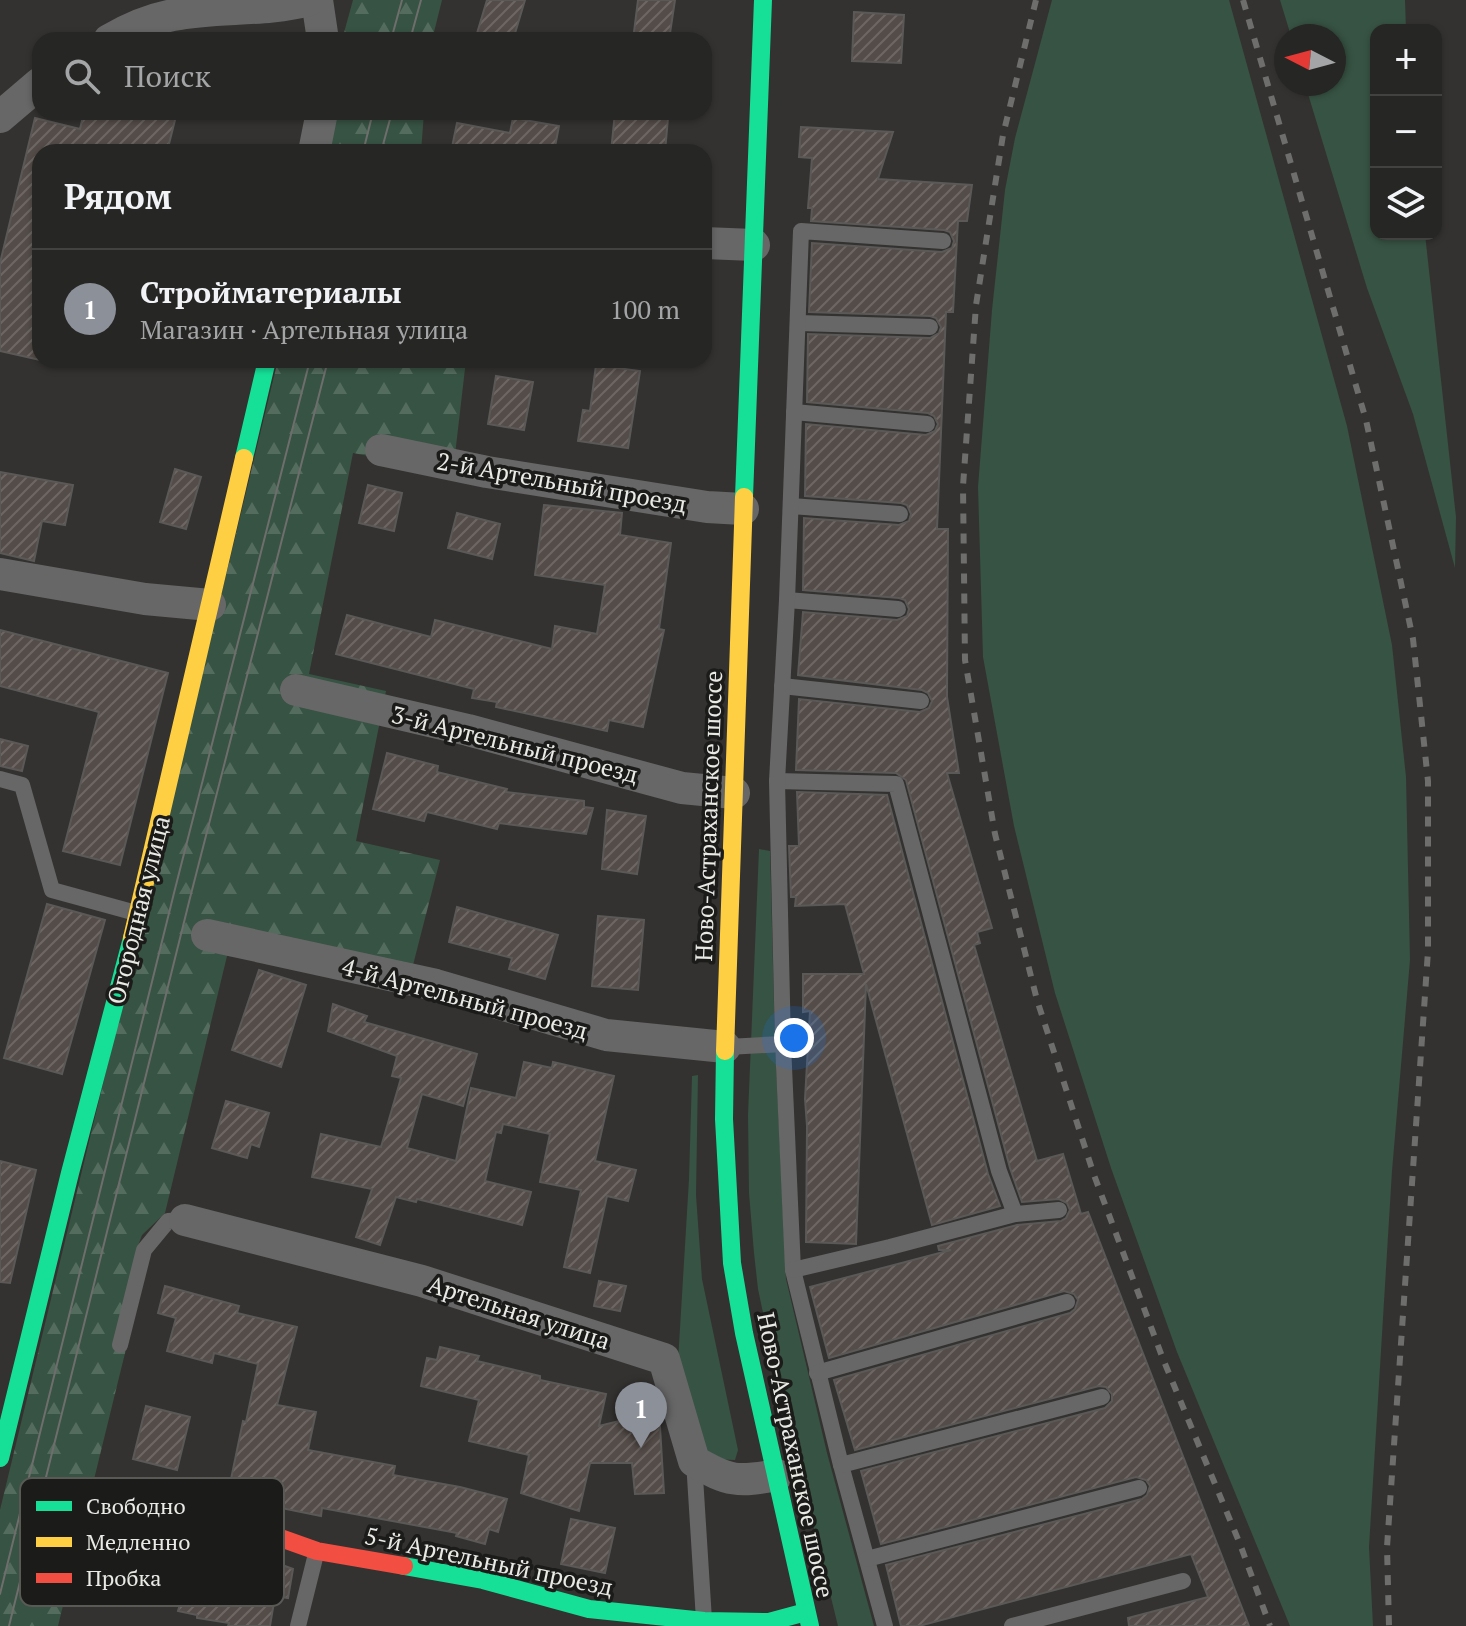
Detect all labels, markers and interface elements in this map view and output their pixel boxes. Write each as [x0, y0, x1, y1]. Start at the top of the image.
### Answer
north arrow [1274, 24, 1346, 96]
map controls [1370, 24, 1442, 240]
button: + [1370, 24, 1442, 96]
search box [32, 32, 712, 120]
icon: search [60, 54, 104, 98]
text: Поиск [124, 56, 211, 96]
button: − [1370, 96, 1442, 168]
button: layers [1370, 168, 1442, 240]
text: Рядом [64, 174, 172, 219]
text: Стройматериалы [140, 272, 402, 312]
text: 1 [83, 292, 97, 326]
text: 100 m [610, 292, 680, 326]
text: Магазин · Артельная улица [140, 312, 468, 346]
street label: 2-й Артельный проезд [435, 444, 690, 520]
street label: Ново-Астраханское шоссе [687, 670, 729, 962]
street label: 3-й Артельный проезд [388, 698, 642, 790]
street label: Огородная улица [99, 813, 177, 1007]
street label: 4-й Артельный проезд [339, 950, 592, 1046]
your location [774, 1018, 814, 1058]
street label: Артельная улица [424, 1267, 614, 1357]
street label: Ново-Астраханское шоссе [750, 1309, 842, 1601]
pin: 1 [615, 1382, 667, 1448]
legend [20, 1478, 284, 1606]
text: Свободно [86, 1491, 186, 1520]
street label: 5-й Артельный проезд [362, 1519, 616, 1603]
text: Медленно [86, 1527, 191, 1556]
text: Пробка [86, 1563, 161, 1592]

